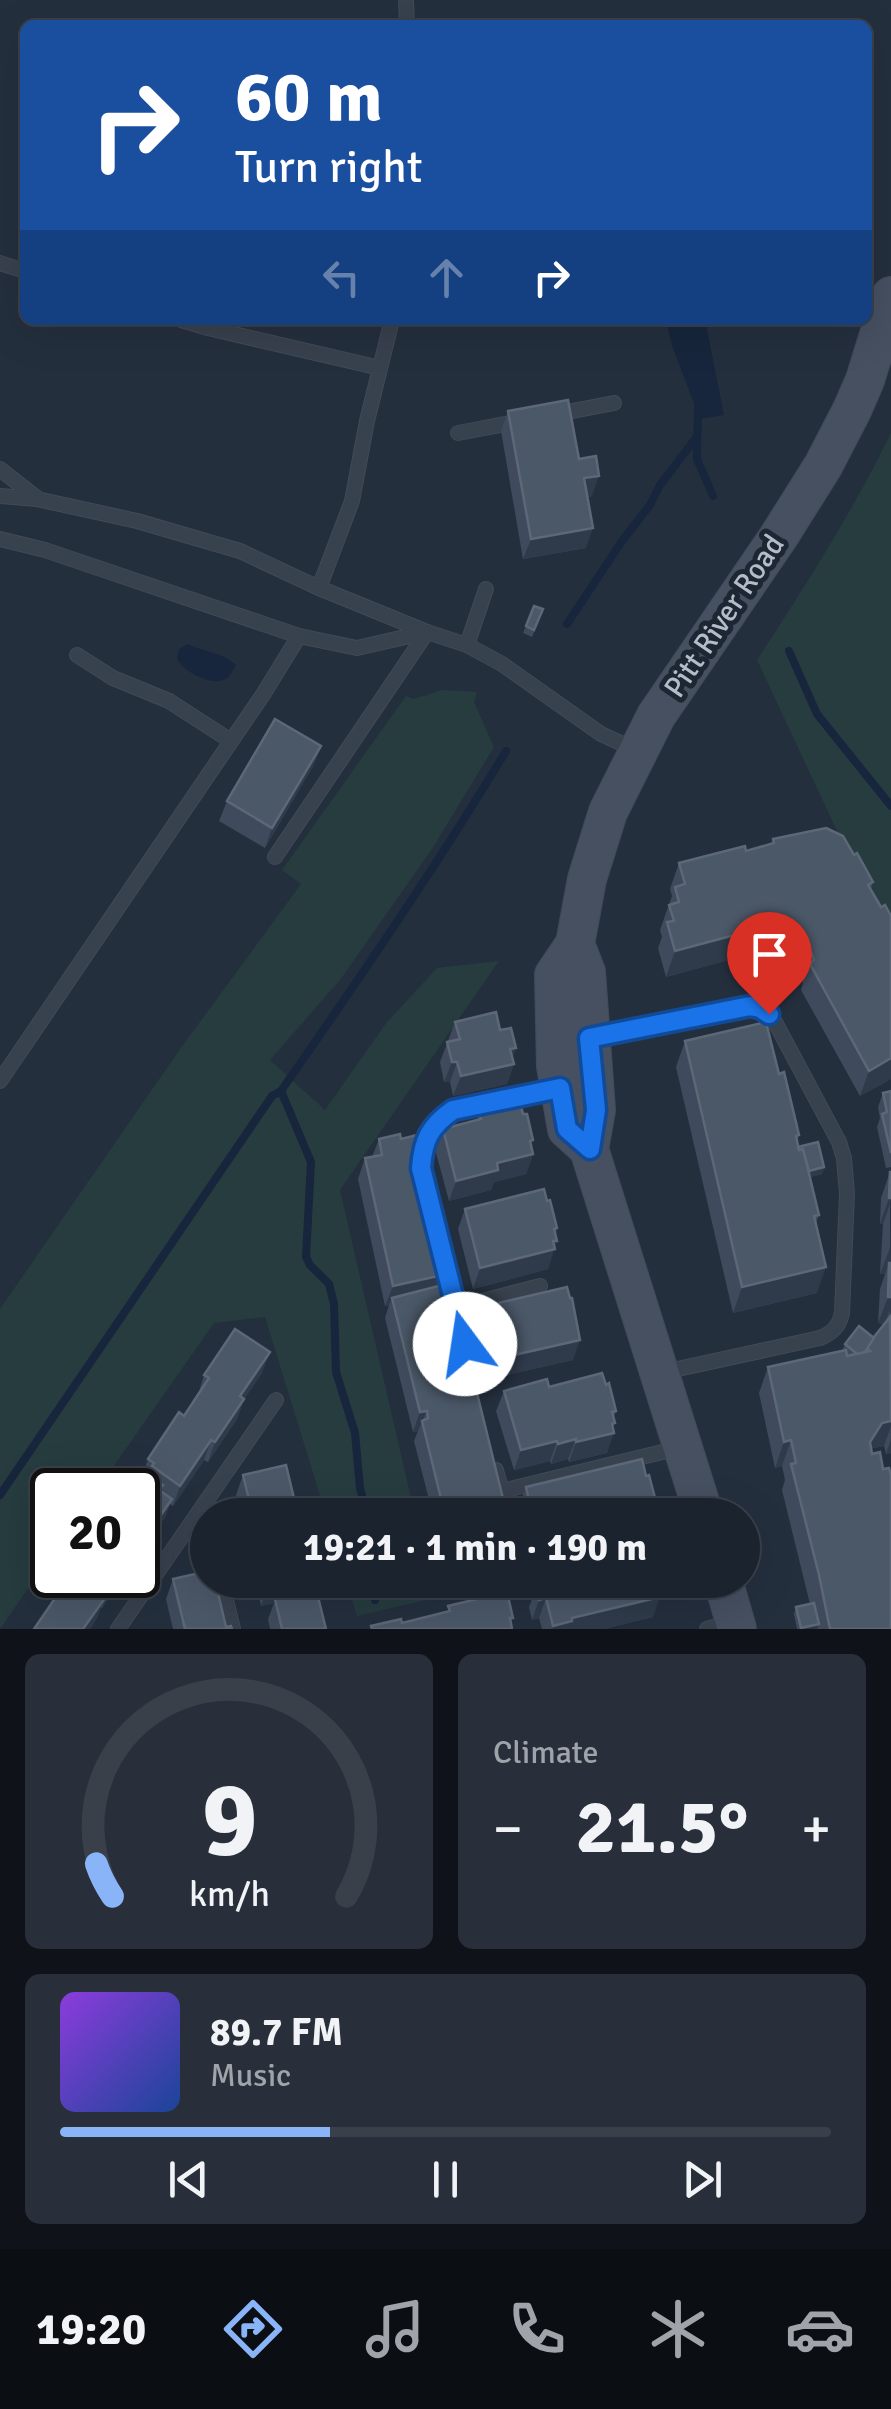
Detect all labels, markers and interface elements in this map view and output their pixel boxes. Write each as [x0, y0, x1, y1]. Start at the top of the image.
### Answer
text: 60 m [235, 54, 383, 140]
icon: right [70, 60, 200, 190]
text: Turn right [235, 140, 423, 195]
icon: left [314, 250, 369, 305]
icon: ahead [419, 250, 474, 305]
icon: right [524, 250, 579, 305]
street label: Pitt River Road [656, 528, 792, 705]
pin [727, 912, 812, 1015]
icon: arrive [742, 927, 797, 982]
position arrow [413, 1292, 517, 1396]
speed limit sign: 20 [30, 1468, 160, 1598]
text: 19:21 · 1 min · 190 m [303, 1524, 647, 1571]
text: Climate [493, 1733, 599, 1772]
text: 9 [201, 1756, 257, 1884]
text: 21.5° [576, 1781, 749, 1874]
text: − [493, 1795, 523, 1863]
text: + [801, 1795, 831, 1863]
text: km/h [189, 1872, 269, 1916]
text: 89.7 FM [210, 2009, 343, 2056]
text: Music [210, 2056, 291, 2095]
icon: previous [161, 2152, 216, 2207]
icon: pause [418, 2152, 473, 2207]
icon: next [675, 2152, 730, 2207]
icon: directions [218, 2294, 288, 2364]
icon: music [360, 2294, 430, 2364]
icon: phone [502, 2294, 572, 2364]
icon: climate [643, 2294, 713, 2364]
icon: car [785, 2294, 855, 2364]
text: 19:20 [36, 2302, 146, 2357]

